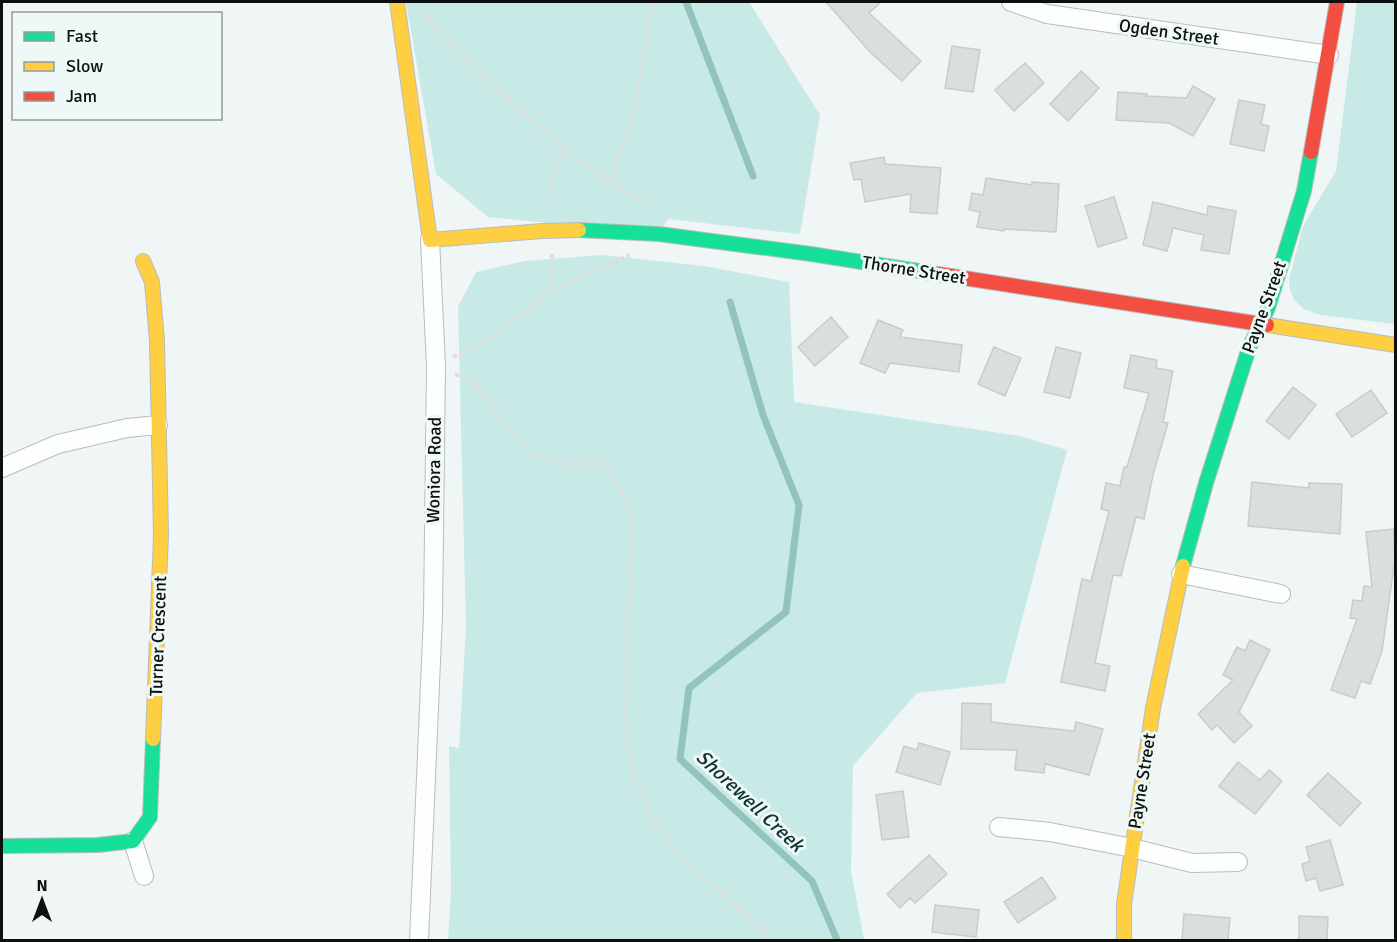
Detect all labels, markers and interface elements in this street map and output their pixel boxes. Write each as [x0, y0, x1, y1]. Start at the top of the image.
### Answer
legend [12, 12, 222, 120]
street label: Ogden Street [1118, 14, 1220, 50]
text: Fast [66, 25, 98, 47]
text: Slow [66, 55, 103, 77]
text: Jam [66, 85, 97, 107]
street label: Thorne Street [861, 251, 967, 289]
street label: Payne Street [1237, 258, 1291, 356]
street label: Woniora Road [422, 417, 446, 523]
street label: Turner Crescent [145, 575, 171, 697]
street label: Payne Street [1124, 731, 1160, 831]
water label: Shorewell Creek [691, 745, 811, 859]
north arrow [12, 870, 72, 930]
text: N [36, 876, 48, 896]

